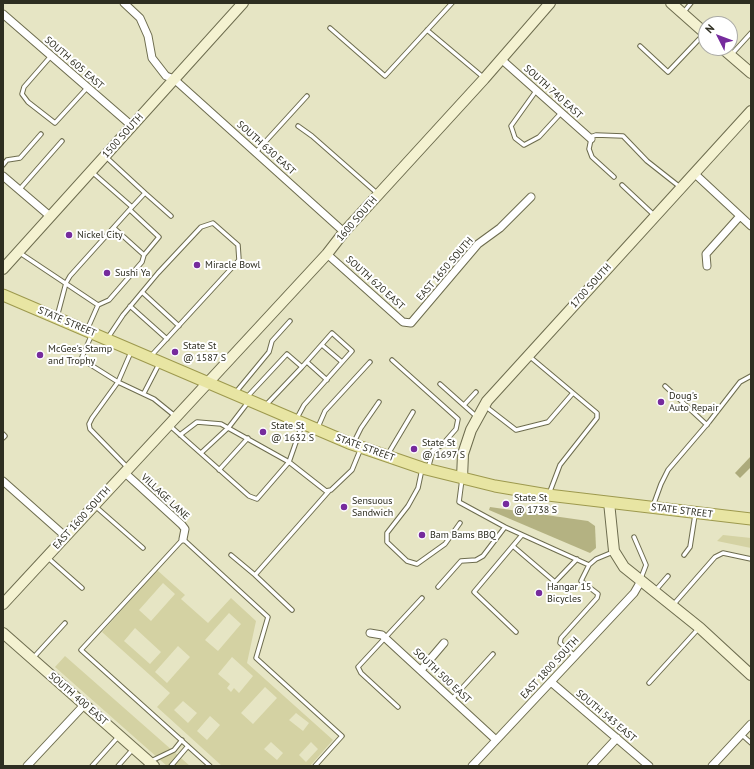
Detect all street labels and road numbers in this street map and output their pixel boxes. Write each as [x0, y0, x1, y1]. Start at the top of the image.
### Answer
street label: SOUTH 605 EAST [42, 34, 106, 92]
street label: SOUTH 740 EAST [521, 63, 585, 121]
street label: 1500 SOUTH [100, 111, 146, 161]
street label: SOUTH 630 EAST [234, 119, 298, 177]
street label: 1600 SOUTH [334, 194, 380, 244]
street label: EAST 1650 SOUTH [414, 235, 476, 303]
street label: SOUTH 620 EAST [343, 254, 407, 312]
street label: 1700 SOUTH [568, 261, 614, 311]
street label: STATE STREET [36, 304, 98, 340]
street label: STATE STREET [334, 432, 396, 464]
street label: VILLAGE LANE [138, 472, 192, 522]
street label: EAST 1600 SOUTH [51, 484, 113, 552]
street label: STATE STREET [650, 501, 714, 521]
street label: EAST 1800 SOUTH [518, 635, 582, 701]
street label: SOUTH 500 EAST [411, 646, 473, 706]
street label: SOUTH 400 EAST [46, 670, 110, 728]
street label: SOUTH 543 EAST [574, 687, 638, 745]

